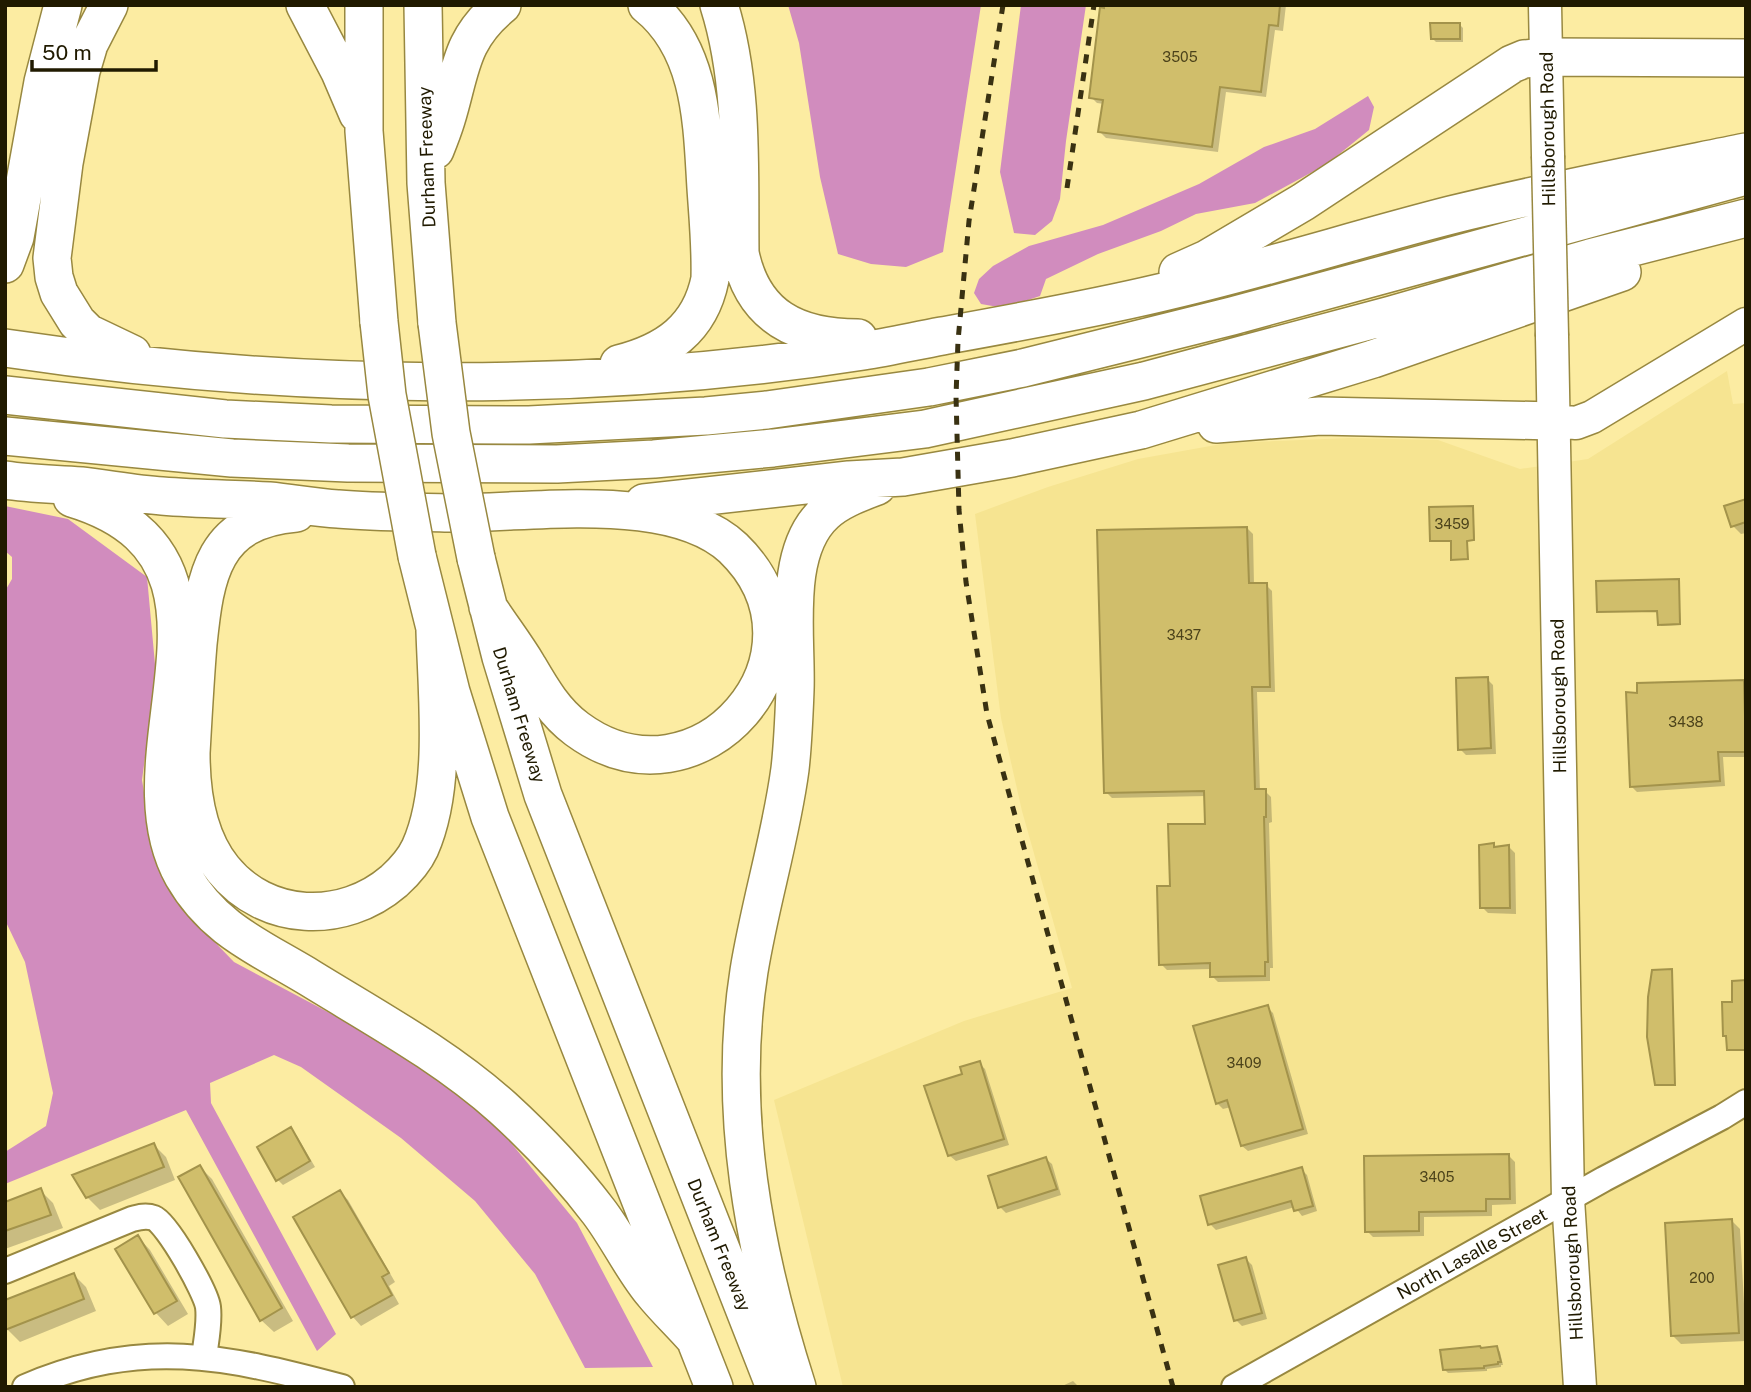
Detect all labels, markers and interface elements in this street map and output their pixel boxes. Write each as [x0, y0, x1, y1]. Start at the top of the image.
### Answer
scale bar [32, 28, 156, 72]
text: 50 m [42, 40, 92, 65]
house number: 3505 [1162, 49, 1198, 65]
street label: Hillsborough Road [1536, 51, 1559, 207]
street label: Durham Freeway [414, 86, 439, 228]
house number: 3459 [1434, 516, 1470, 532]
street label: Hillsborough Road [1547, 618, 1570, 774]
house number: 3437 [1167, 627, 1201, 643]
street label: Durham Freeway [489, 644, 550, 786]
house number: 3438 [1668, 714, 1704, 730]
house number: 3409 [1227, 1055, 1262, 1071]
house number: 3405 [1419, 1169, 1455, 1185]
street label: Durham Freeway [683, 1175, 756, 1315]
street label: Hillsborough Road [1558, 1185, 1587, 1341]
street label: North Lasalle Street [1393, 1204, 1551, 1304]
house number: 200 [1689, 1270, 1715, 1286]

